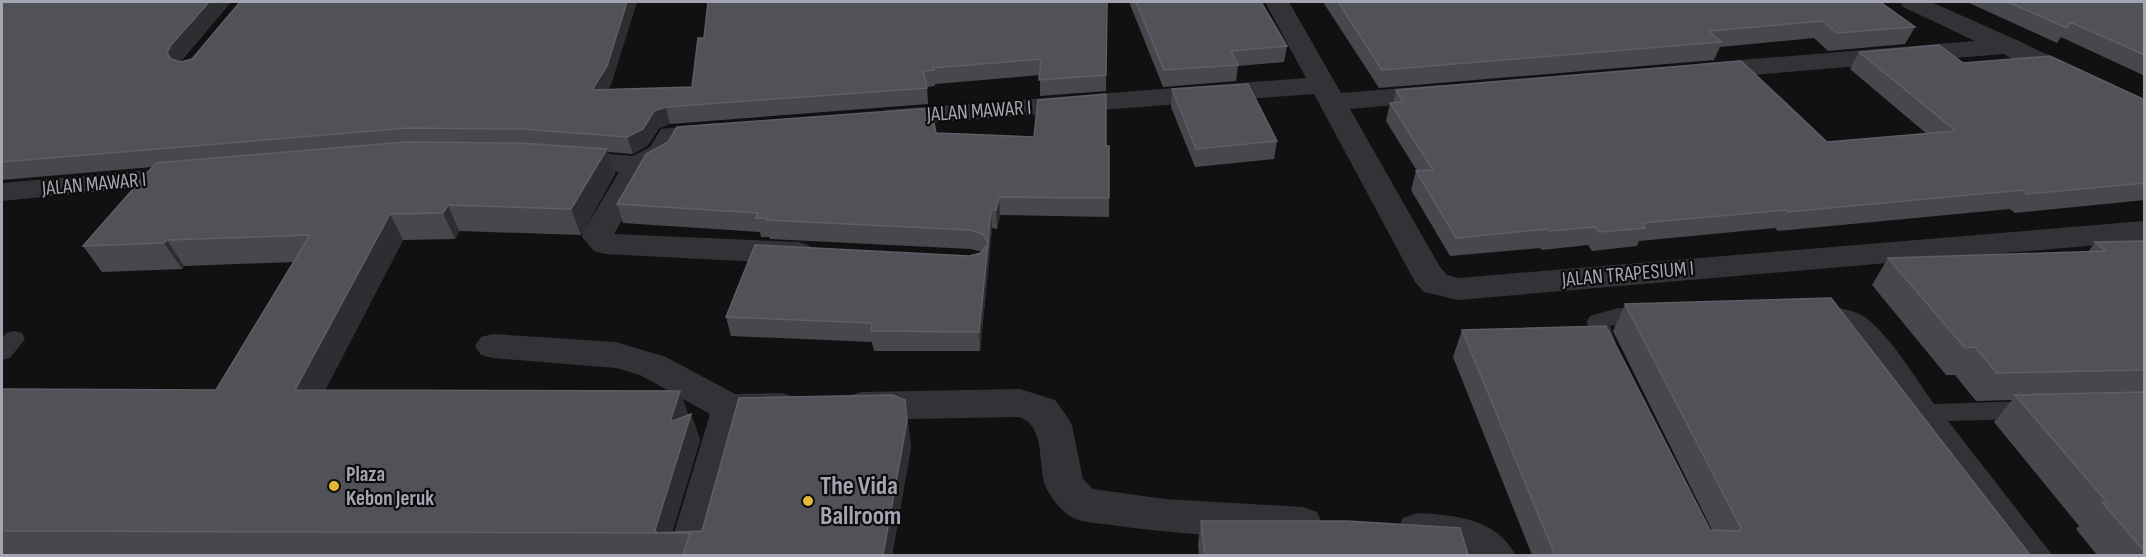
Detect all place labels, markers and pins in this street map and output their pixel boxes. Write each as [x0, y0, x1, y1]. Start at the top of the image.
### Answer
place label: Plaza Kebon Jeruk [346, 462, 434, 511]
place label: The Vida Ballroom [820, 471, 901, 532]
marker: Plaza Kebon Jeruk [327, 479, 341, 493]
marker: The Vida Ballroom [801, 494, 815, 508]

